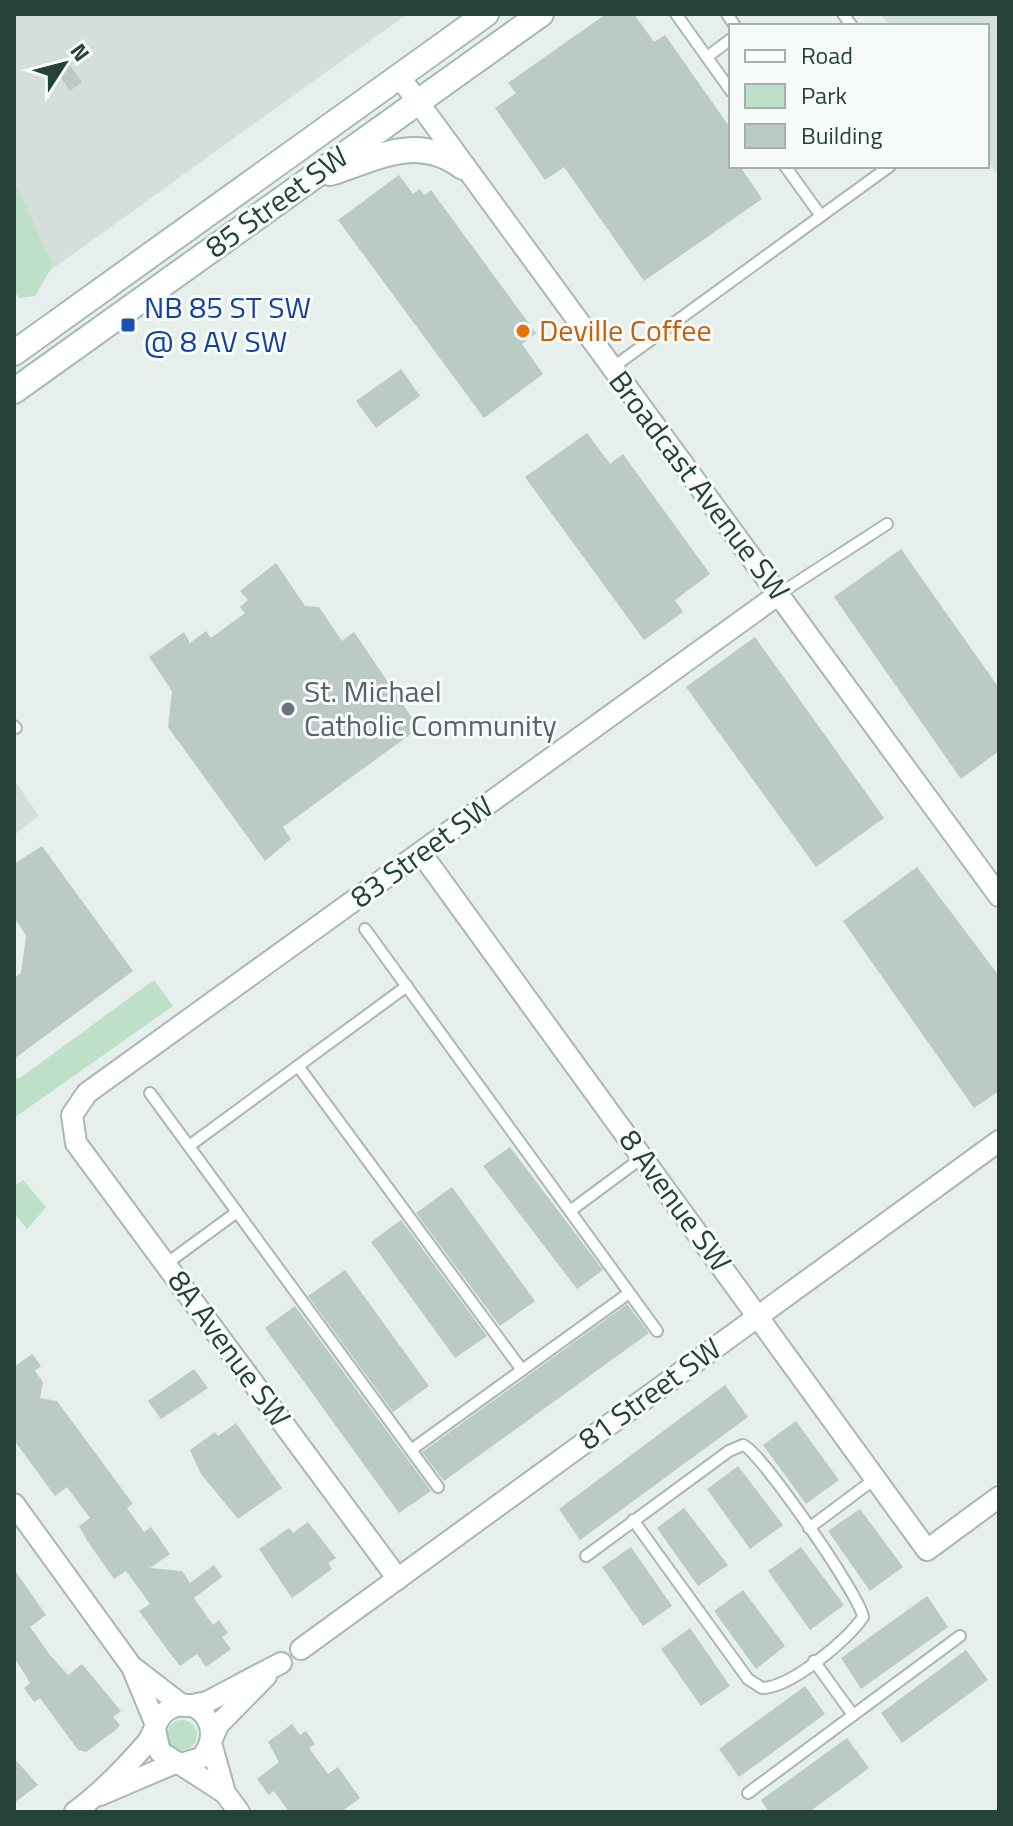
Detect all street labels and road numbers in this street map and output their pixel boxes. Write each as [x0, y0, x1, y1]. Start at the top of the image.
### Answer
street label: 85 Street SW [195, 134, 357, 269]
street label: Broadcast Avenue SW [598, 361, 802, 610]
street label: 83 Street SW [340, 784, 502, 919]
street label: 8 Avenue SW [608, 1119, 743, 1281]
street label: 8A Avenue SW [157, 1260, 303, 1437]
street label: 81 Street SW [568, 1326, 730, 1461]

